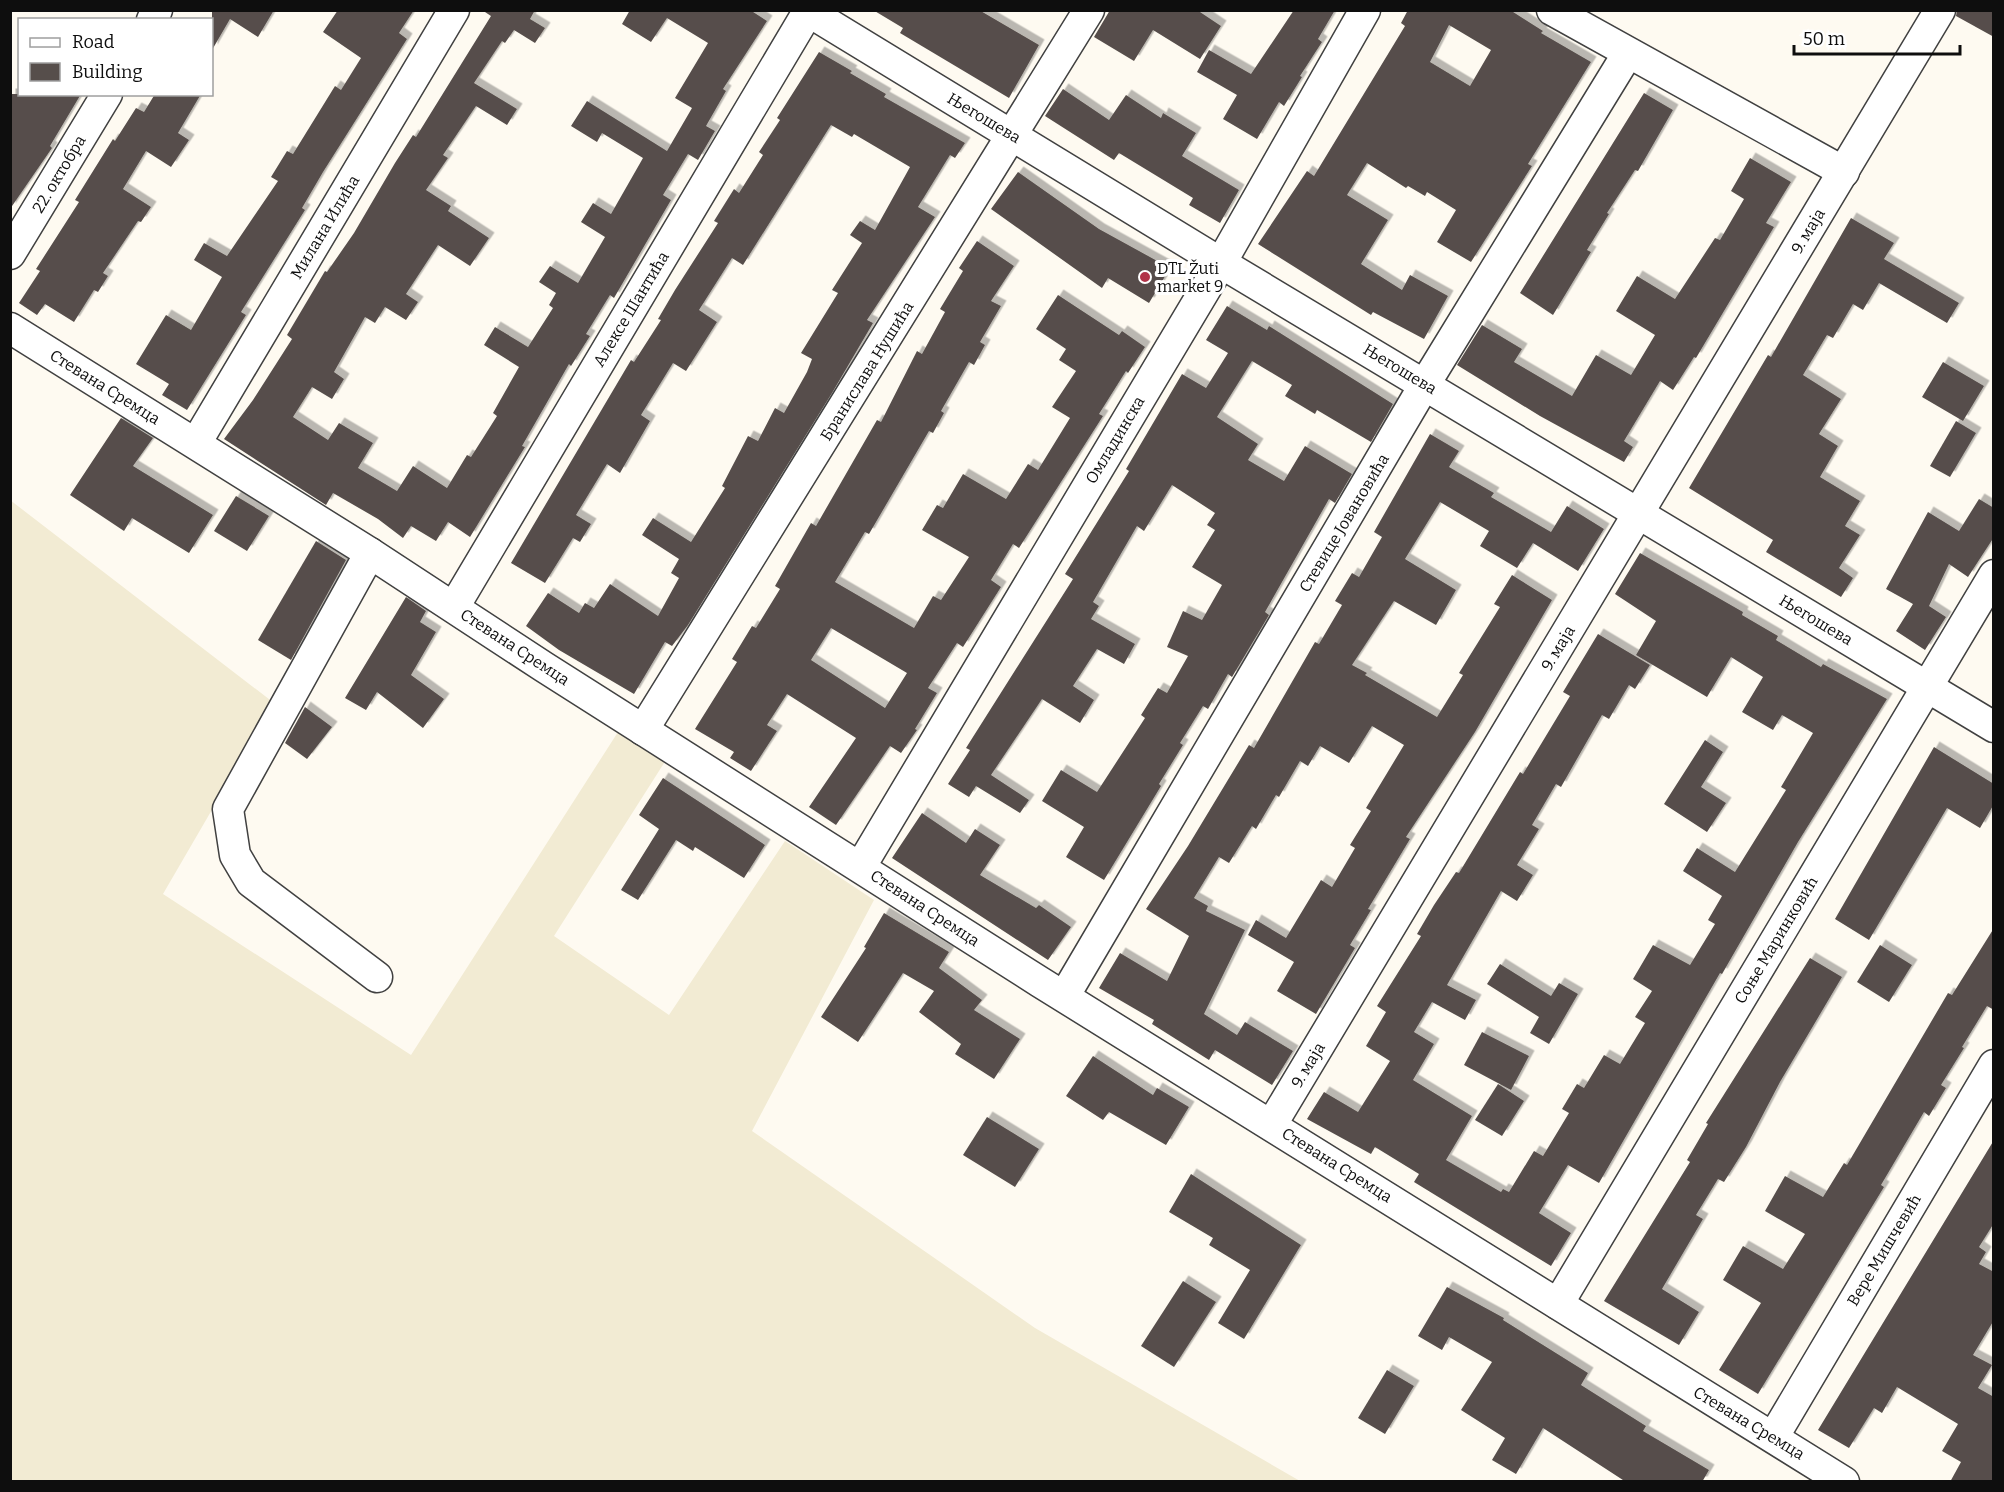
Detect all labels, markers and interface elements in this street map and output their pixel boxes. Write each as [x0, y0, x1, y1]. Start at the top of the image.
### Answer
legend [18, 18, 213, 96]
scale bar [1794, 18, 1960, 56]
text: 50 m [1803, 28, 1845, 50]
text: Road [72, 31, 115, 53]
text: Building [72, 61, 143, 83]
street label: Његошева [944, 89, 1024, 147]
street label: 22. октобра [28, 132, 90, 216]
street label: Милана Илића [287, 172, 363, 282]
street label: 9. маја [1787, 205, 1829, 257]
street label: Алексе Шантића [589, 248, 673, 370]
place label: DTL Žuti market 9 [1157, 259, 1223, 296]
marker: DTL Žuti market 9 [1138, 270, 1152, 284]
street label: Бранислава Нушића [816, 298, 918, 444]
street label: Његошева [1360, 340, 1440, 398]
street label: Стевана Сремца [46, 345, 164, 429]
street label: Омладинска [1081, 393, 1149, 487]
street label: Стевице Јовановића [1295, 450, 1393, 596]
street label: Његошева [1776, 591, 1856, 649]
street label: Стевана Сремца [457, 605, 573, 689]
street label: 9. маја [1537, 622, 1579, 674]
street label: Стевана Сремца [867, 866, 983, 950]
street label: Соње Маринковић [1730, 873, 1822, 1007]
street label: 9. маја [1287, 1039, 1329, 1091]
street label: Стевана Сремца [1278, 1123, 1396, 1207]
street label: Вере Мишчевић [1843, 1191, 1925, 1309]
street label: Стевана Сремца [1690, 1382, 1808, 1464]

